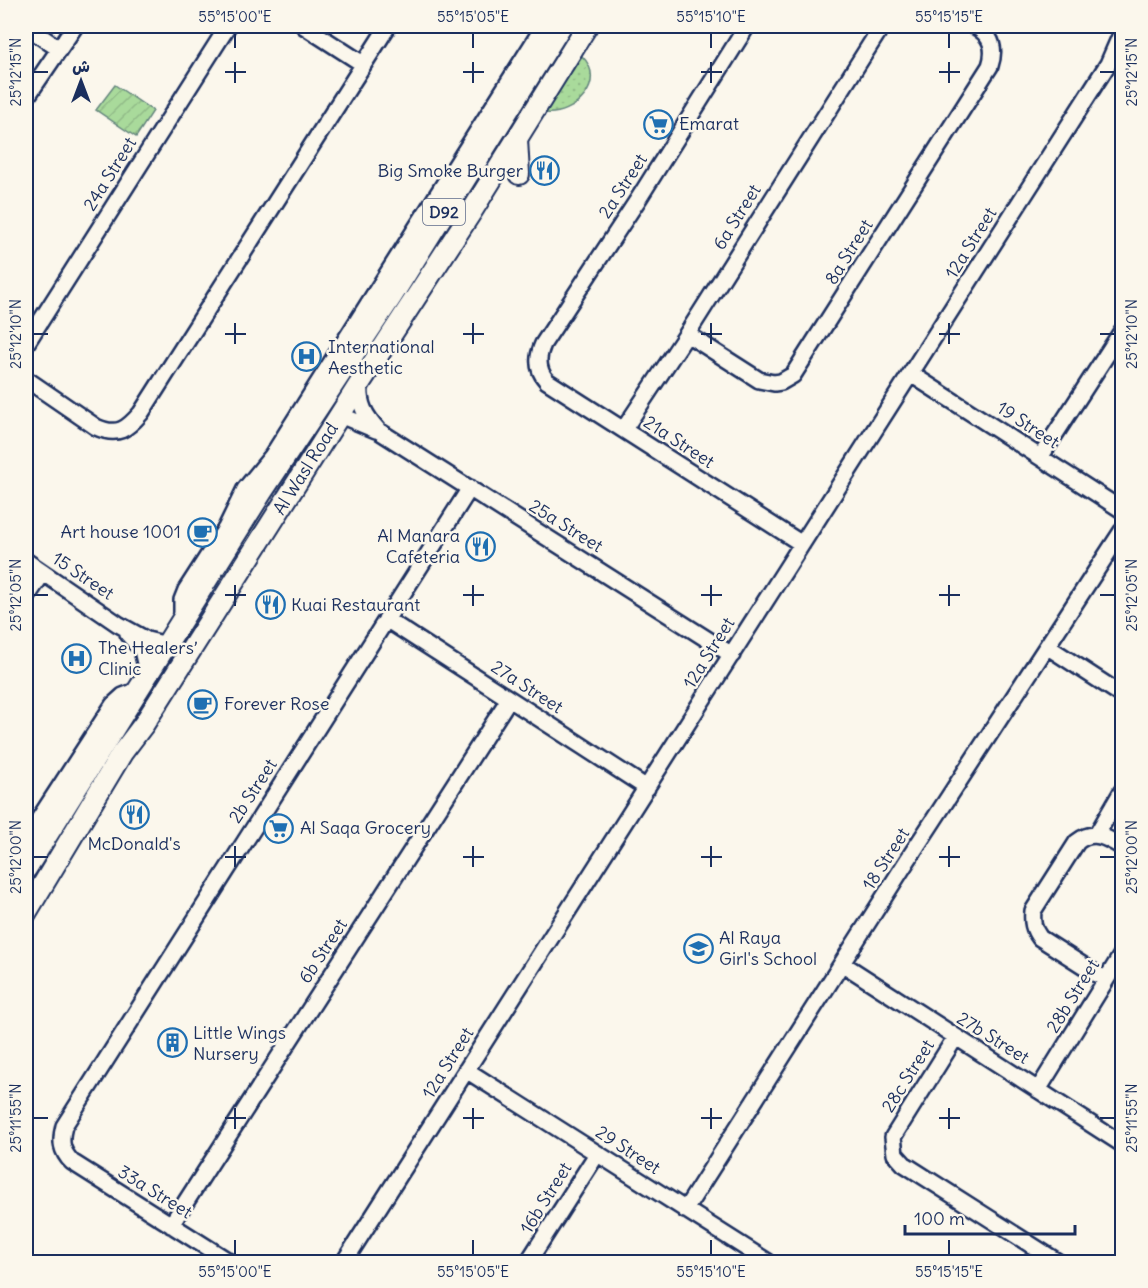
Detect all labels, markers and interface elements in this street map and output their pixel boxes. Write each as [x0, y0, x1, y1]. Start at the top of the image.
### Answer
text: 55°15'00"E [198, 7, 272, 26]
text: 55°15'05"E [437, 7, 509, 26]
text: 55°15'10"E [676, 7, 746, 26]
text: 55°15'15"E [915, 7, 983, 26]
text: 25°12'15"N [6, 38, 25, 106]
text: 25°12'15"N [1122, 38, 1141, 106]
north arrow [51, 51, 111, 111]
text: ش [72, 56, 90, 76]
supermarket icon: Emarat [642, 108, 674, 140]
place label: Emarat [679, 112, 739, 135]
street label: 24a Street [78, 133, 141, 215]
street label: 2a Street [593, 149, 652, 222]
restaurant icon: Big Smoke Burger [528, 155, 560, 187]
place label: Big Smoke Burger [377, 159, 524, 182]
street label: 6a Street [707, 180, 766, 254]
road number: D92 [423, 199, 465, 225]
street label: 12a Street [940, 203, 1001, 283]
street label: 8a Street [819, 215, 878, 289]
text: 25°12'10"N [6, 299, 25, 369]
text: 25°12'10"N [1122, 299, 1141, 369]
place label: International Aesthetic [328, 335, 435, 379]
hospital icon: International Aesthetic [291, 341, 323, 373]
street label: 19 Street [993, 396, 1064, 453]
street label: 21a Street [640, 410, 719, 473]
street label: Al Wasl Road [267, 418, 343, 519]
street label: 25a Street [525, 494, 607, 557]
cafe icon: Art house 1001 [186, 516, 218, 548]
place label: Art house 1001 [61, 520, 181, 543]
place label: Al Manara Cafeteria [377, 524, 460, 568]
restaurant icon: Al Manara Cafeteria [465, 530, 497, 562]
street label: 15 Street [48, 547, 119, 605]
text: 25°12'05"N [6, 559, 25, 631]
text: 25°12'05"N [1122, 559, 1141, 631]
restaurant icon: Kuai Restaurant [254, 589, 286, 621]
place label: Kuai Restaurant [291, 593, 420, 616]
street label: 12a Street [678, 613, 739, 693]
place label: The Healers’ Clinic [98, 636, 198, 680]
hospital icon: The Healers’ Clinic [61, 642, 93, 674]
street label: 27a Street [487, 655, 568, 718]
cafe icon: Forever Rose [187, 688, 219, 720]
place label: Forever Rose [224, 692, 329, 715]
street label: 2b Street [223, 754, 282, 827]
restaurant icon: McDonald's [118, 799, 150, 831]
supermarket icon: Al Saqa Grocery [263, 812, 295, 844]
place label: Al Saqa Grocery [300, 816, 431, 839]
text: 25°12'00"N [6, 820, 25, 894]
text: 25°12'00"N [1122, 820, 1141, 894]
street label: 18 Street [857, 823, 914, 894]
place label: McDonald's [87, 832, 181, 855]
street label: 6b Street [293, 914, 352, 987]
place label: Al Raya Girl's School [719, 926, 817, 970]
school or university icon: Al Raya Girl's School [682, 932, 714, 964]
street label: 28b Street [1041, 955, 1104, 1037]
street label: 27b Street [953, 1006, 1034, 1069]
place label: Little Wings Nursery [193, 1021, 286, 1065]
street label: 12a Street [417, 1023, 478, 1103]
building icon: Little Wings Nursery [156, 1027, 188, 1059]
street label: 28c Street [876, 1035, 939, 1116]
text: 25°11'55"N [6, 1083, 25, 1153]
text: 25°11'55"N [1122, 1083, 1141, 1153]
street label: 29 Street [592, 1120, 665, 1179]
street label: 16b Street [515, 1158, 576, 1238]
street label: 33a Street [114, 1160, 197, 1223]
scale bar [905, 1198, 1074, 1236]
text: 100 m [914, 1207, 965, 1230]
text: 55°15'00"E [198, 1262, 272, 1281]
text: 55°15'05"E [437, 1262, 509, 1281]
text: 55°15'10"E [676, 1262, 746, 1281]
text: 55°15'15"E [915, 1262, 983, 1281]

